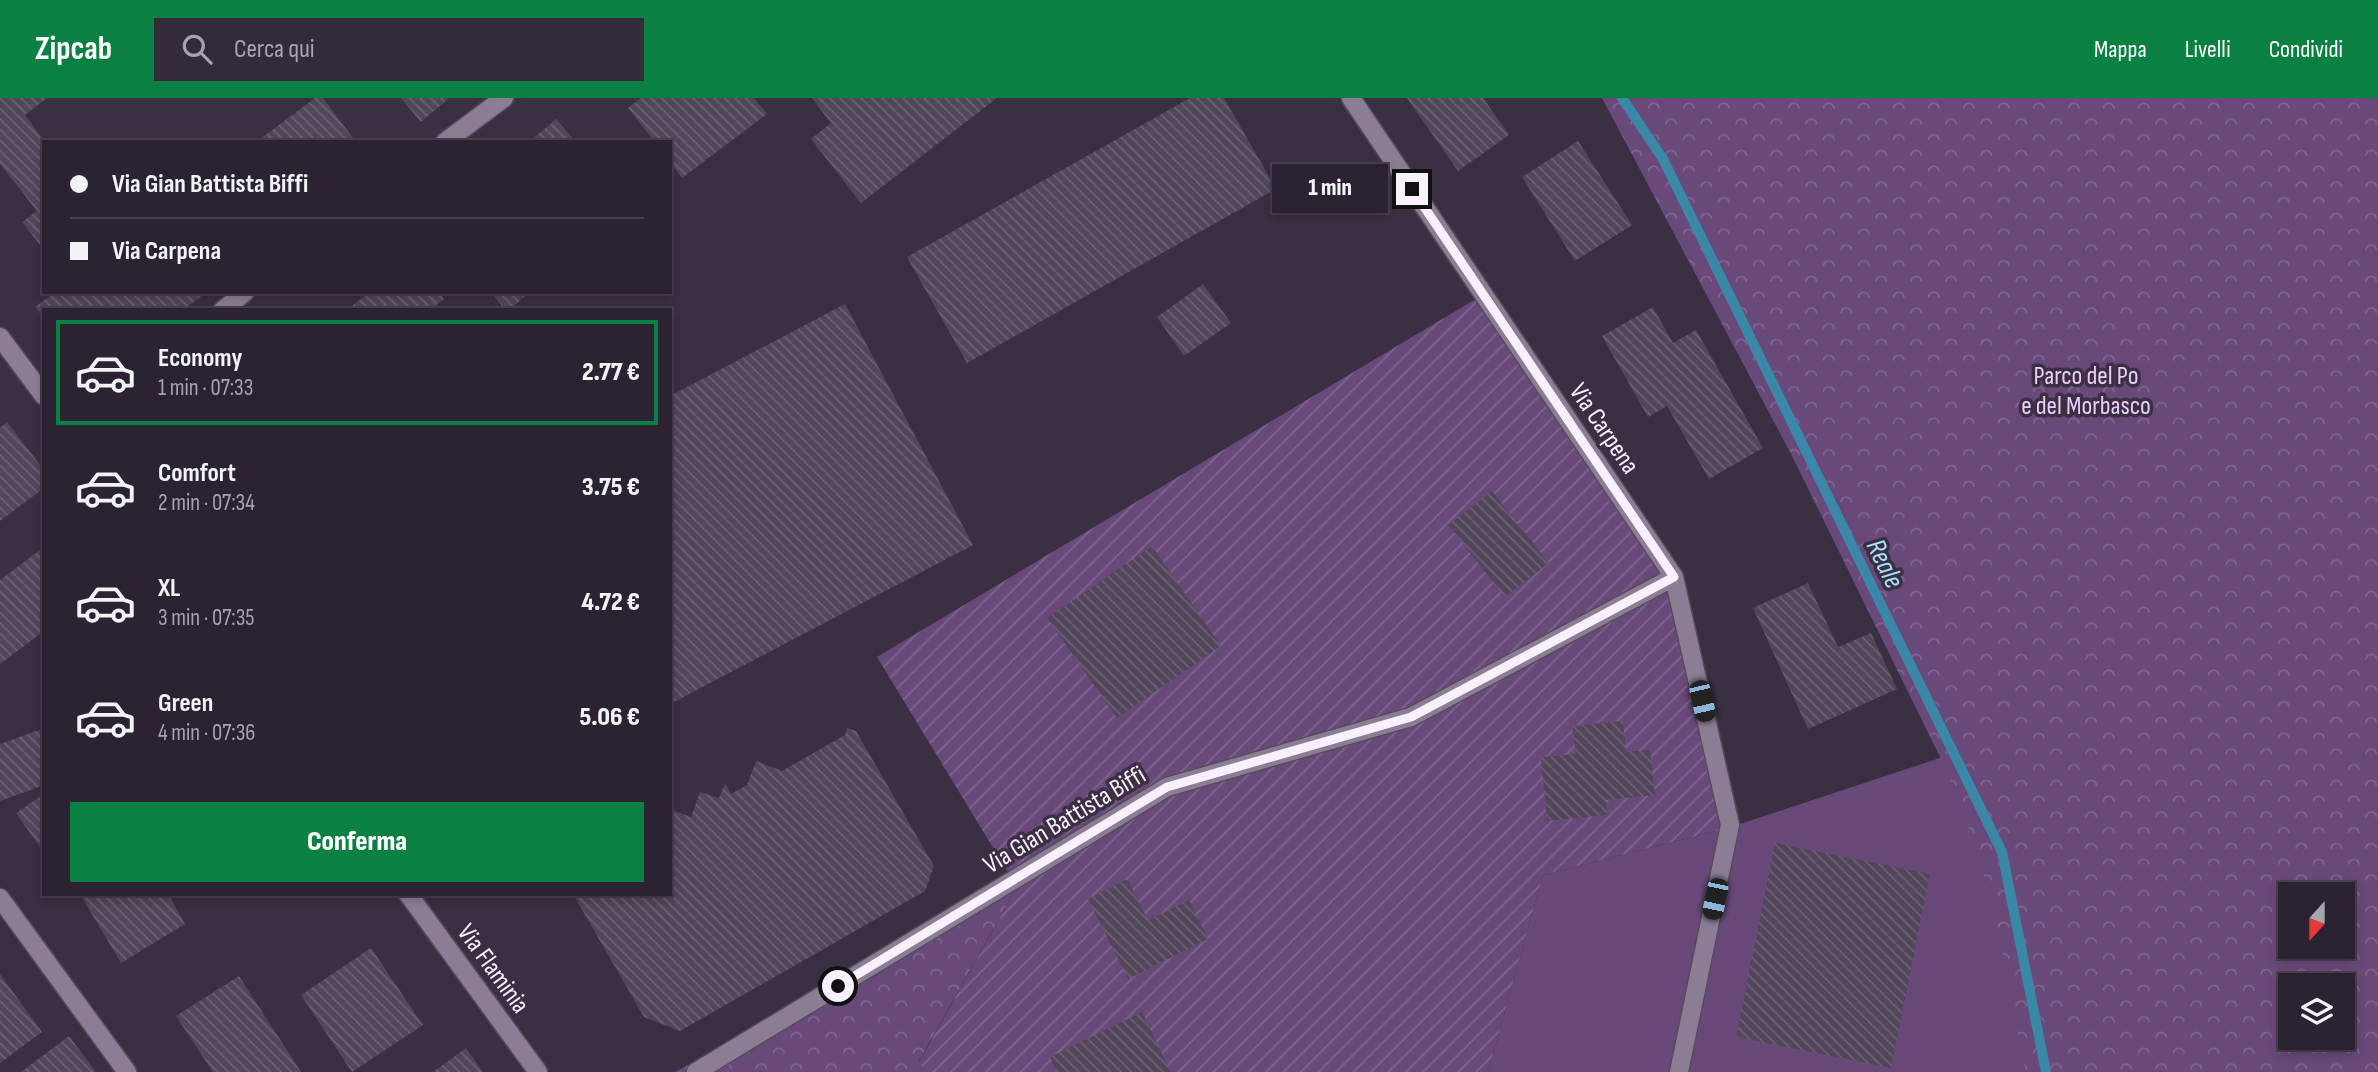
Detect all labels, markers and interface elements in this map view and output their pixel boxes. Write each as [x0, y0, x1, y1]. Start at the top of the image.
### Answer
search box [154, 18, 644, 81]
text: Zipcab [35, 29, 112, 69]
icon: search [178, 30, 216, 68]
text: Cerca qui [234, 34, 315, 65]
text: Mappa [2094, 35, 2147, 64]
text: Livelli [2185, 35, 2231, 64]
text: Condividi [2269, 35, 2343, 64]
callout: 1 min [1272, 164, 1388, 214]
text: Via Gian Battista Biffi [112, 169, 308, 200]
route end [1396, 173, 1428, 205]
text: 1 min [1308, 174, 1352, 202]
text: Via Carpena [112, 236, 221, 267]
icon: car [74, 341, 137, 404]
text: Economy [158, 343, 242, 374]
text: 2.77 € [582, 357, 640, 388]
park label: Parco del Po e del Morbasco [2021, 361, 2151, 422]
text: 1 min · 07:33 [158, 374, 253, 402]
street label: Via Carpena [1562, 378, 1645, 480]
icon: car [74, 456, 137, 519]
text: Comfort [158, 458, 236, 489]
text: 3.75 € [582, 472, 640, 503]
text: 2 min · 07:34 [158, 489, 255, 517]
water label: Reale [1859, 534, 1911, 594]
icon: car [74, 571, 137, 634]
text: XL [158, 573, 180, 604]
text: 4.72 € [581, 587, 640, 618]
text: 3 min · 07:35 [158, 604, 255, 632]
car [1688, 678, 1717, 724]
icon: car [74, 686, 137, 749]
text: Green [158, 688, 213, 719]
text: 5.06 € [579, 702, 640, 733]
text: 4 min · 07:36 [158, 719, 255, 747]
street label: Via Gian Battista Biffi [978, 760, 1151, 881]
button: Conferma [70, 802, 644, 882]
car [1701, 876, 1730, 922]
north arrow [2278, 882, 2356, 959]
map controls [2278, 882, 2355, 1050]
street label: Via Flaminia [450, 918, 536, 1020]
route start [822, 970, 854, 1002]
button: layers [2278, 973, 2355, 1050]

